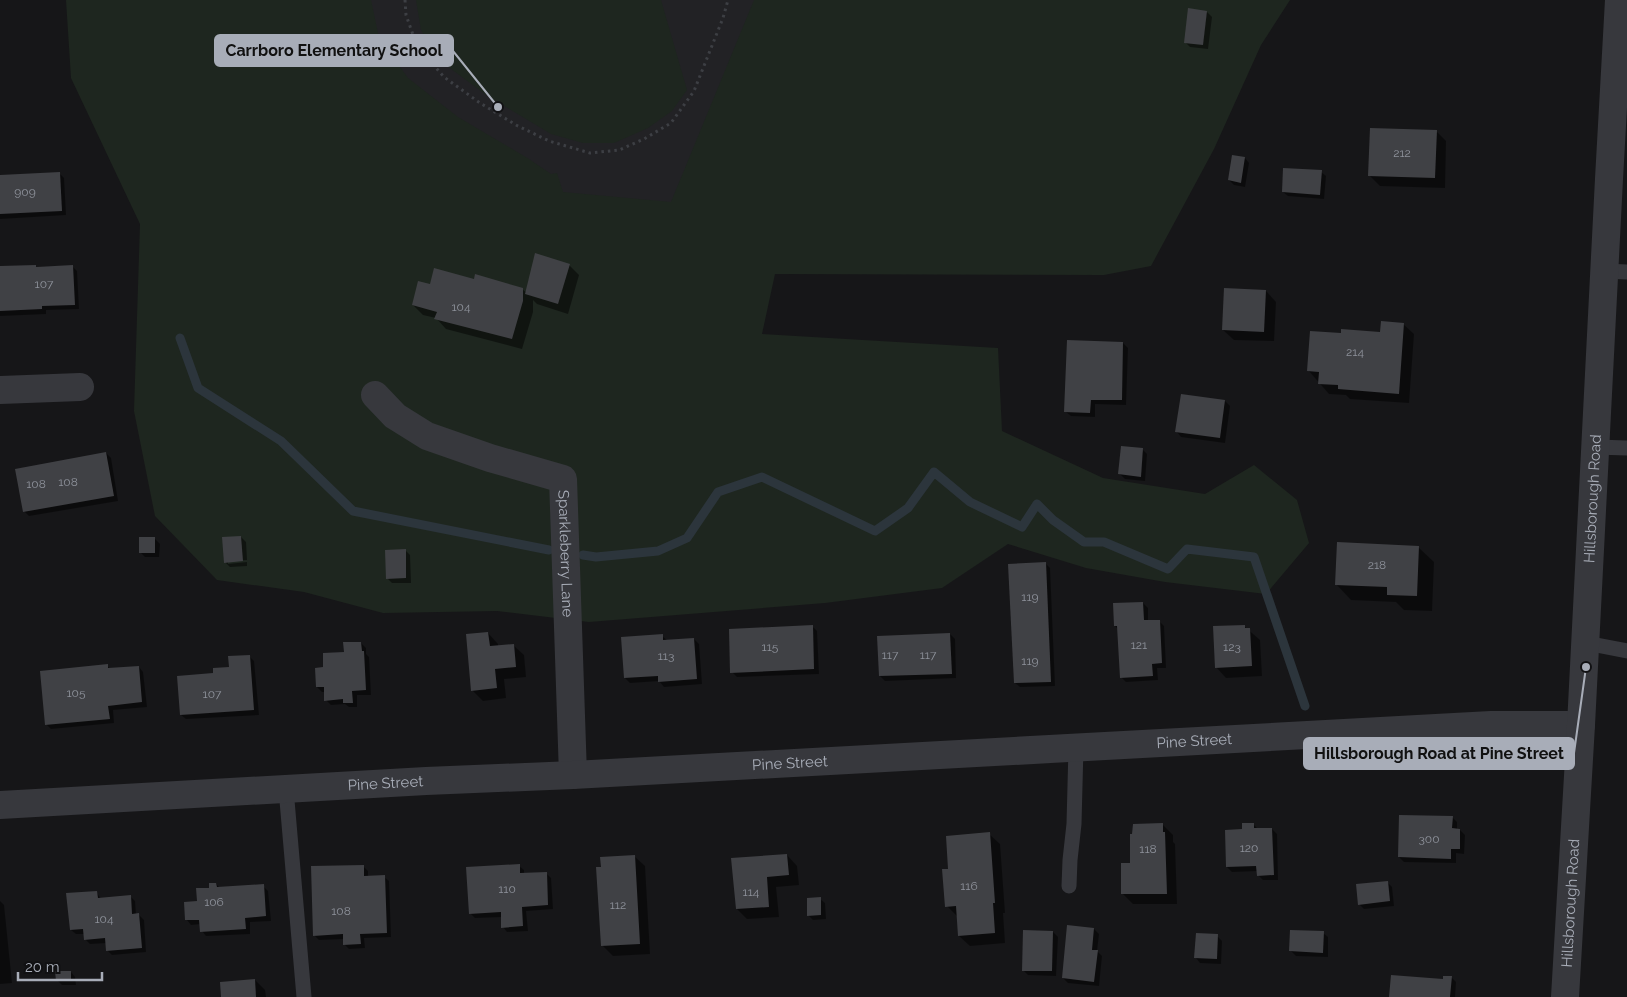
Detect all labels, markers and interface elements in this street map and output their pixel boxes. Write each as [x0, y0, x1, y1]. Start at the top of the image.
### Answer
callout: Carrboro Elementary School [215, 35, 453, 66]
text: Carrboro Elementary School [225, 41, 443, 60]
house number: 212 [1393, 146, 1411, 160]
house number: 909 [14, 185, 36, 199]
house number: 107 [35, 277, 54, 291]
house number: 104 [451, 300, 471, 314]
house number: 214 [1346, 345, 1364, 359]
street label: Hillsborough Road [1580, 434, 1605, 564]
house number: 108 [58, 475, 78, 489]
house number: 108 [26, 477, 46, 491]
street label: Sparkleberry Lane [554, 490, 577, 618]
house number: 218 [1368, 558, 1386, 572]
house number: 119 [1021, 590, 1039, 604]
house number: 121 [1131, 638, 1147, 652]
house number: 115 [762, 640, 779, 654]
house number: 123 [1223, 640, 1241, 654]
house number: 117 [882, 648, 899, 662]
house number: 117 [920, 648, 937, 662]
house number: 113 [658, 649, 674, 663]
house number: 119 [1021, 654, 1039, 668]
house number: 105 [66, 686, 86, 700]
house number: 107 [203, 687, 222, 701]
street label: Pine Street [1156, 730, 1233, 752]
callout: Hillsborough Road at Pine Street [1304, 738, 1574, 769]
text: Hillsborough Road at Pine Street [1314, 744, 1564, 763]
street label: Pine Street [752, 752, 828, 774]
street label: Pine Street [347, 772, 424, 794]
house number: 300 [1418, 832, 1440, 846]
street label: Hillsborough Road [1558, 838, 1583, 968]
house number: 120 [1240, 841, 1258, 855]
house number: 118 [1139, 842, 1157, 856]
house number: 116 [960, 879, 978, 893]
house number: 110 [498, 882, 516, 896]
house number: 114 [743, 885, 760, 899]
house number: 106 [204, 895, 224, 909]
house number: 112 [610, 898, 626, 912]
house number: 108 [331, 904, 351, 918]
house number: 104 [94, 912, 114, 926]
scale bar [18, 950, 101, 982]
text: 20 m [25, 958, 60, 976]

